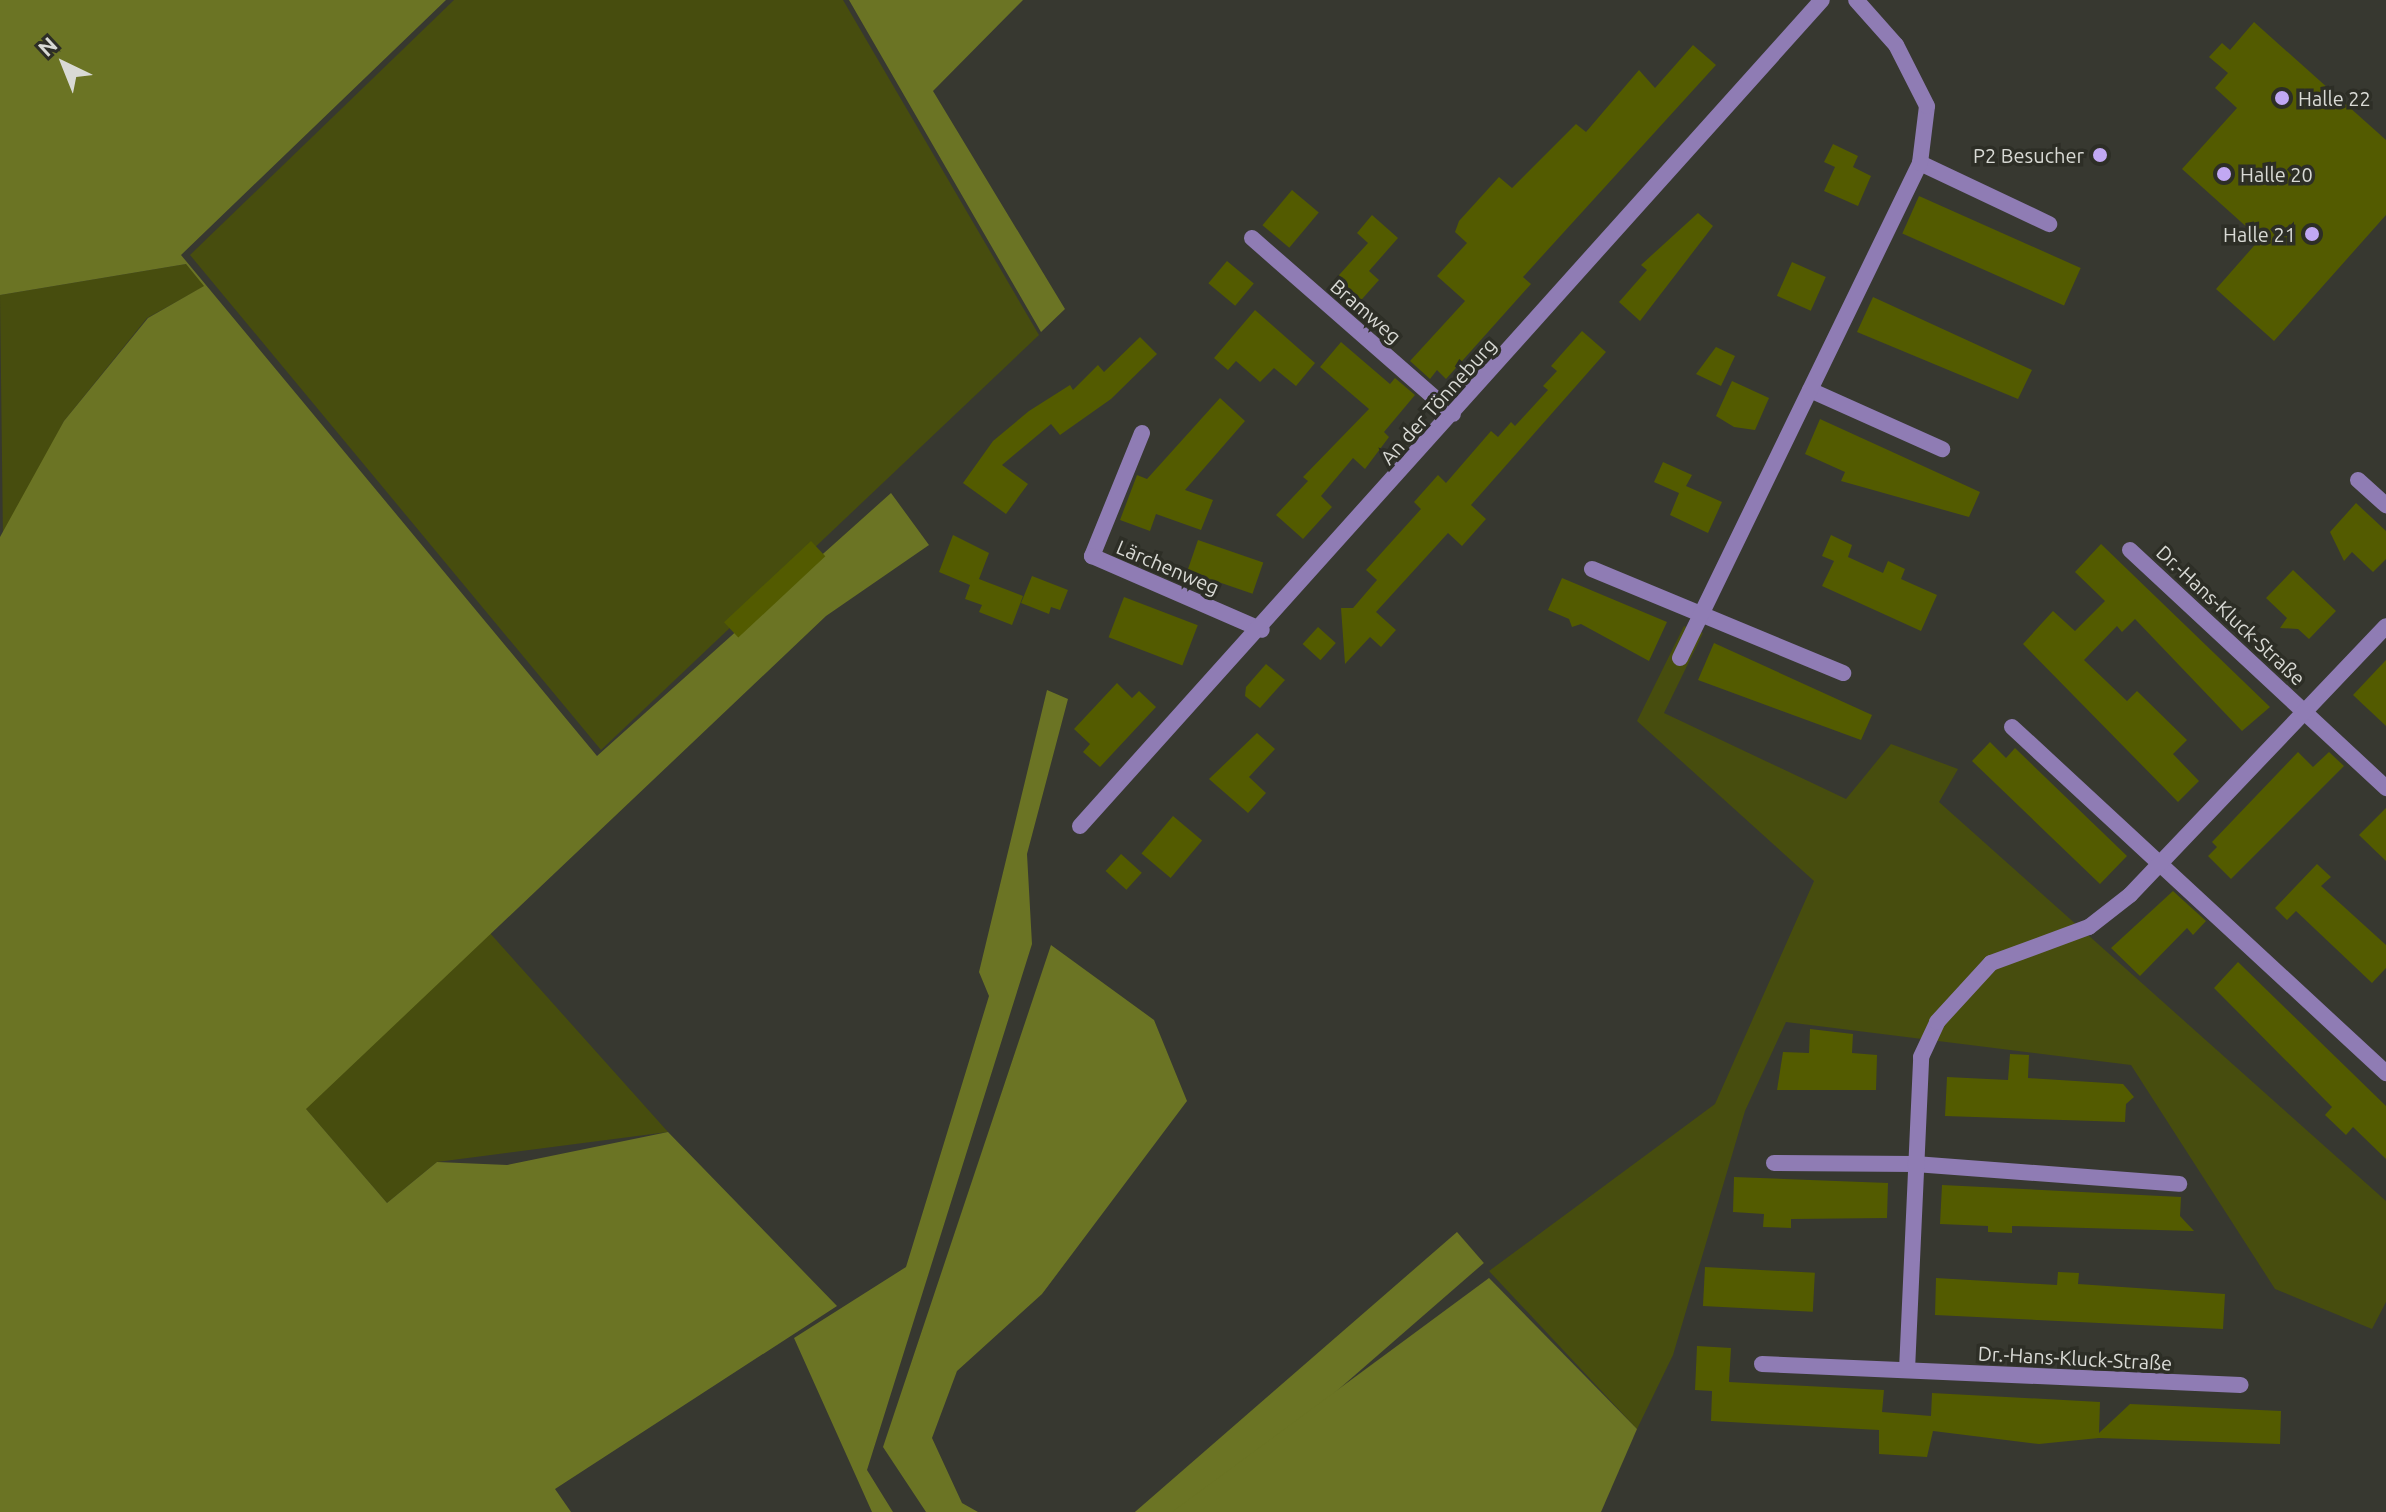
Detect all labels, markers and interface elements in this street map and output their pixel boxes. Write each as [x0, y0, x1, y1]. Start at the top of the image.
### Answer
north arrow [24, 24, 104, 104]
text: N [33, 31, 62, 61]
place label: Halle 22 [2298, 86, 2371, 110]
marker: Halle 22 [2273, 89, 2291, 107]
place label: P2 Besucher [1973, 143, 2084, 167]
marker: P2 Besucher [2091, 146, 2109, 164]
place label: Halle 20 [2240, 162, 2313, 186]
marker: Halle 20 [2215, 165, 2233, 183]
place label: Halle 21 [2223, 222, 2296, 246]
marker: Halle 21 [2303, 225, 2321, 243]
street label: Bramweg [1326, 274, 1406, 348]
street label: An der Tönneburg [1375, 333, 1501, 469]
street label: Lärchenweg [1113, 535, 1223, 599]
street label: Dr.-Hans-Kluck-Straße [2152, 540, 2310, 690]
street label: Dr.-Hans-Kluck-Straße [1977, 1341, 2173, 1375]

